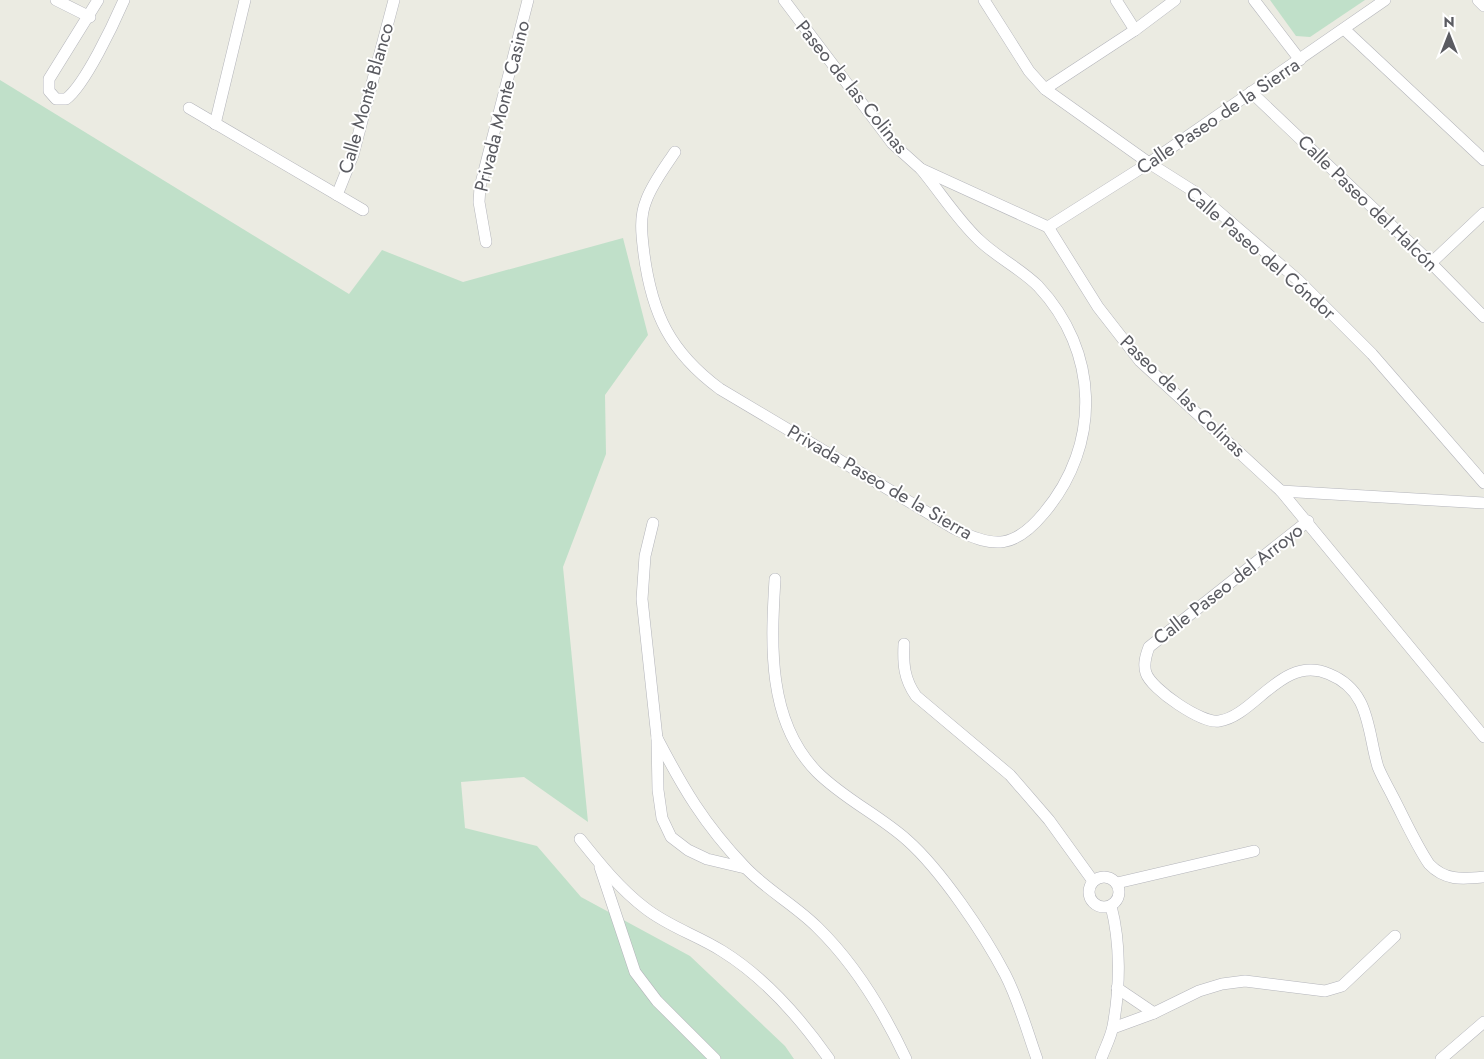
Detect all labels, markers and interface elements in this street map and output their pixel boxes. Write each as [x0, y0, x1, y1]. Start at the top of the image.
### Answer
north arrow [1424, 10, 1474, 60]
text: N [1443, 12, 1455, 32]
street label: Paseo de las Colinas [790, 14, 915, 160]
street label: Privada Monte Casino [468, 18, 536, 194]
street label: Calle Monte Blanco [332, 19, 400, 177]
street label: Calle Paseo de la Sierra [1131, 51, 1305, 181]
street label: Calle Paseo del Halcón [1292, 129, 1444, 277]
street label: Calle Paseo del Cóndor [1180, 180, 1342, 326]
street label: Paseo de las Colinas [1114, 329, 1252, 463]
street label: Privada Paseo de la Sierra [782, 418, 978, 546]
street label: Calle Paseo del Arroyo [1147, 517, 1309, 651]

